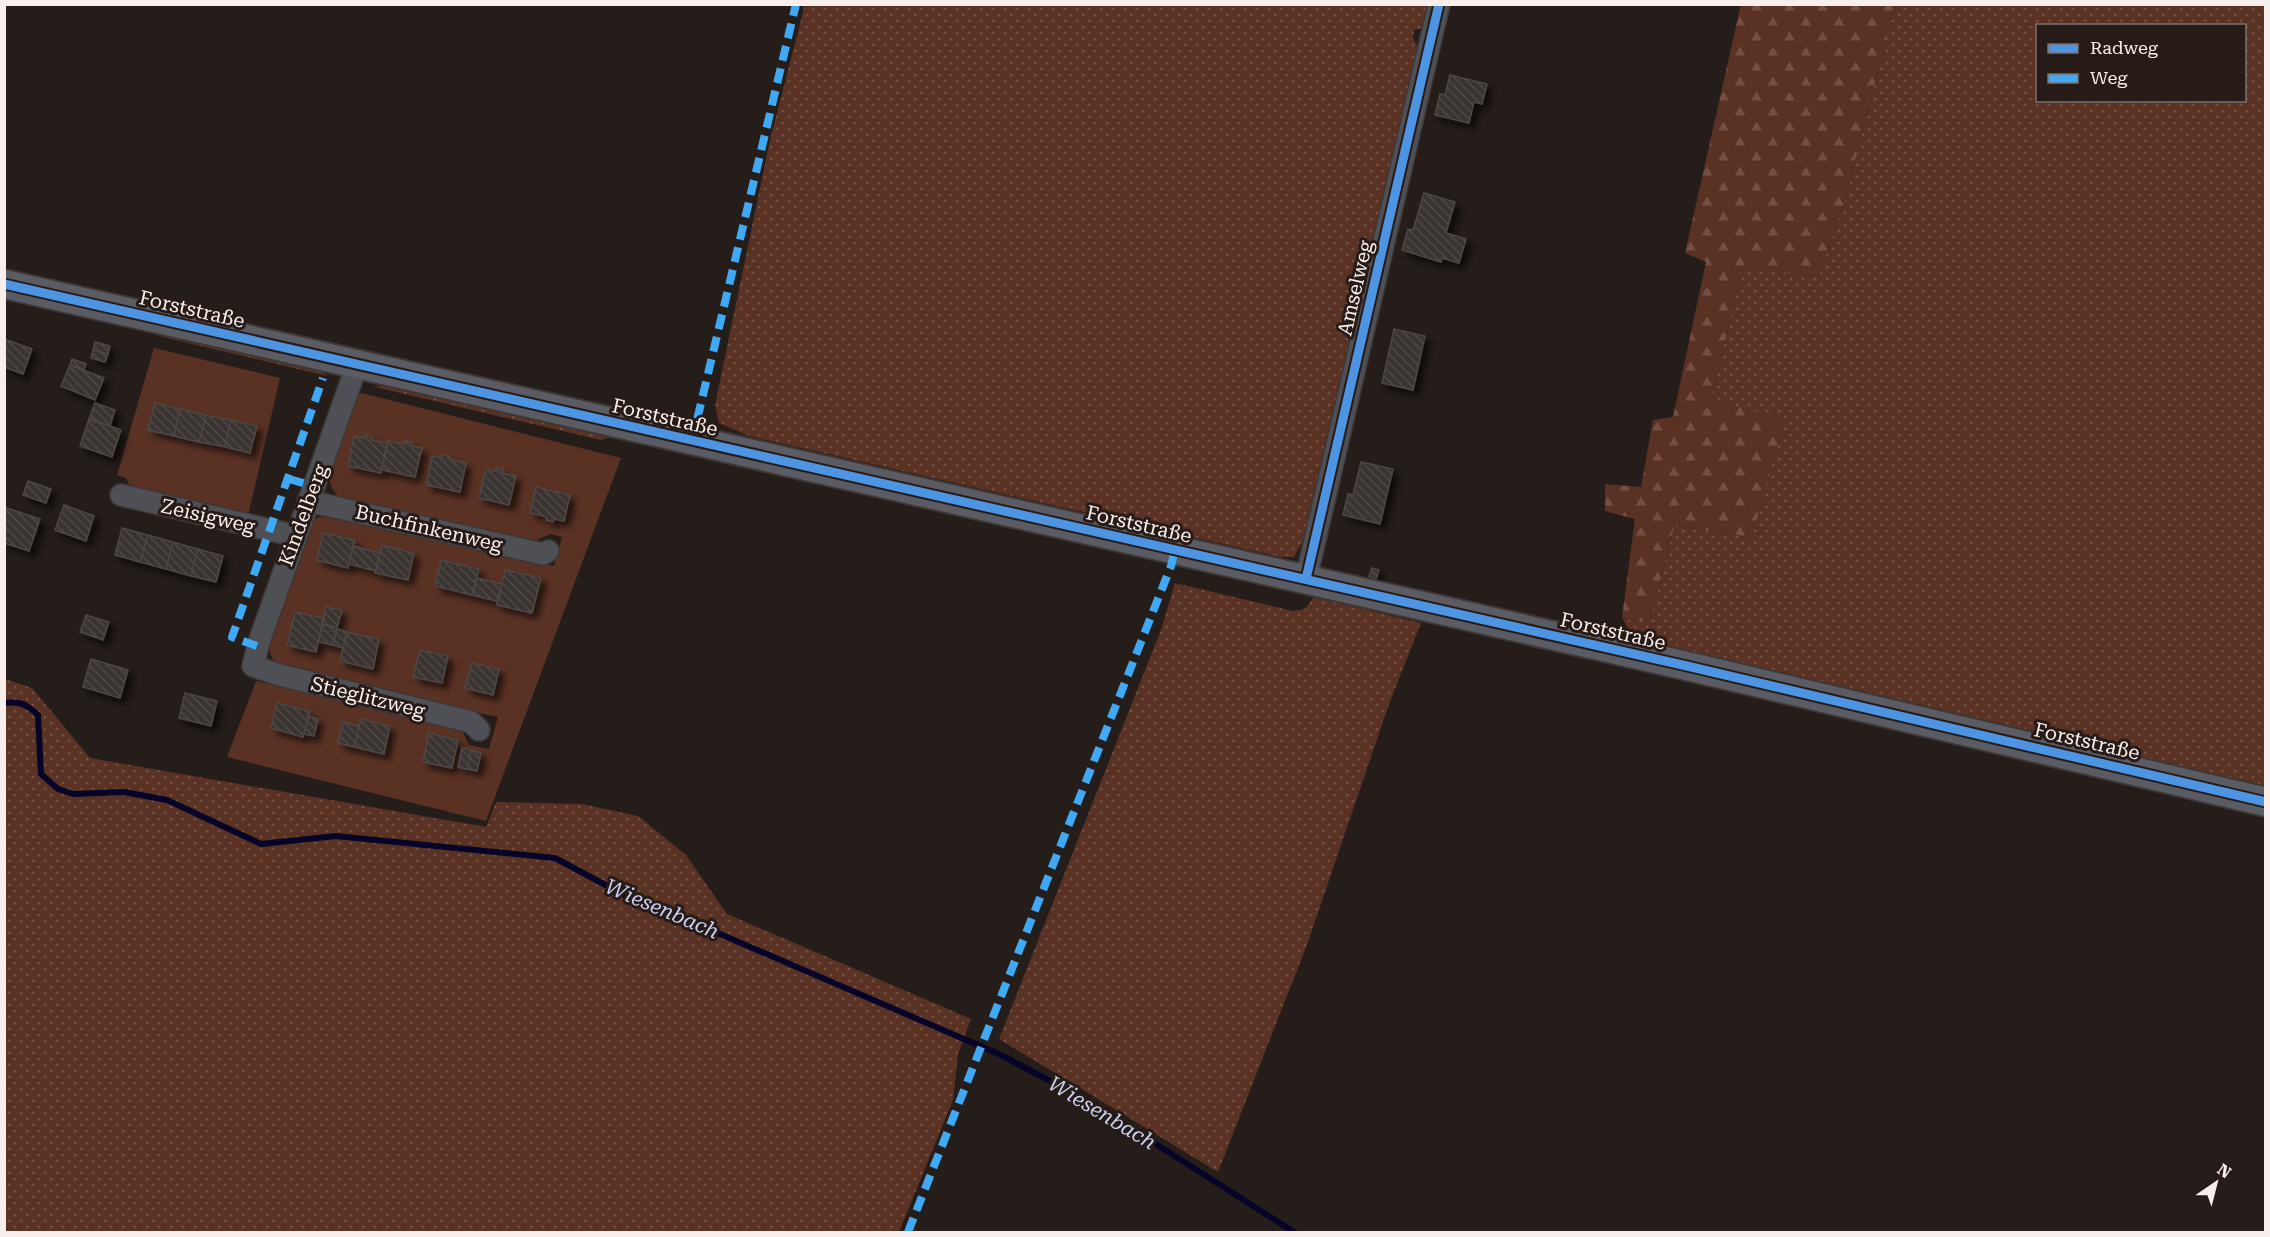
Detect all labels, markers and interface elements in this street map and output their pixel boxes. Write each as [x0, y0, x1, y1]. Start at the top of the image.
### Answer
legend [2036, 24, 2246, 102]
text: Radweg [2090, 37, 2159, 58]
text: Weg [2090, 67, 2128, 88]
street label: Amselweg [1332, 237, 1378, 338]
street label: Forststraße [137, 285, 247, 333]
street label: Forststraße [610, 393, 720, 441]
street label: Kindelberg [273, 460, 333, 569]
street label: Zeisigweg [159, 494, 258, 539]
street label: Buchfinkenweg [353, 499, 505, 557]
street label: Forststraße [1084, 500, 1194, 548]
street label: Forststraße [1558, 607, 1668, 655]
street label: Stieglitzweg [309, 671, 428, 723]
street label: Forststraße [2032, 717, 2142, 765]
water label: Wiesenbach [602, 874, 723, 944]
water label: Wiesenbach [1044, 1071, 1160, 1155]
north arrow [2186, 1153, 2246, 1213]
text: N [2214, 1160, 2235, 1182]

